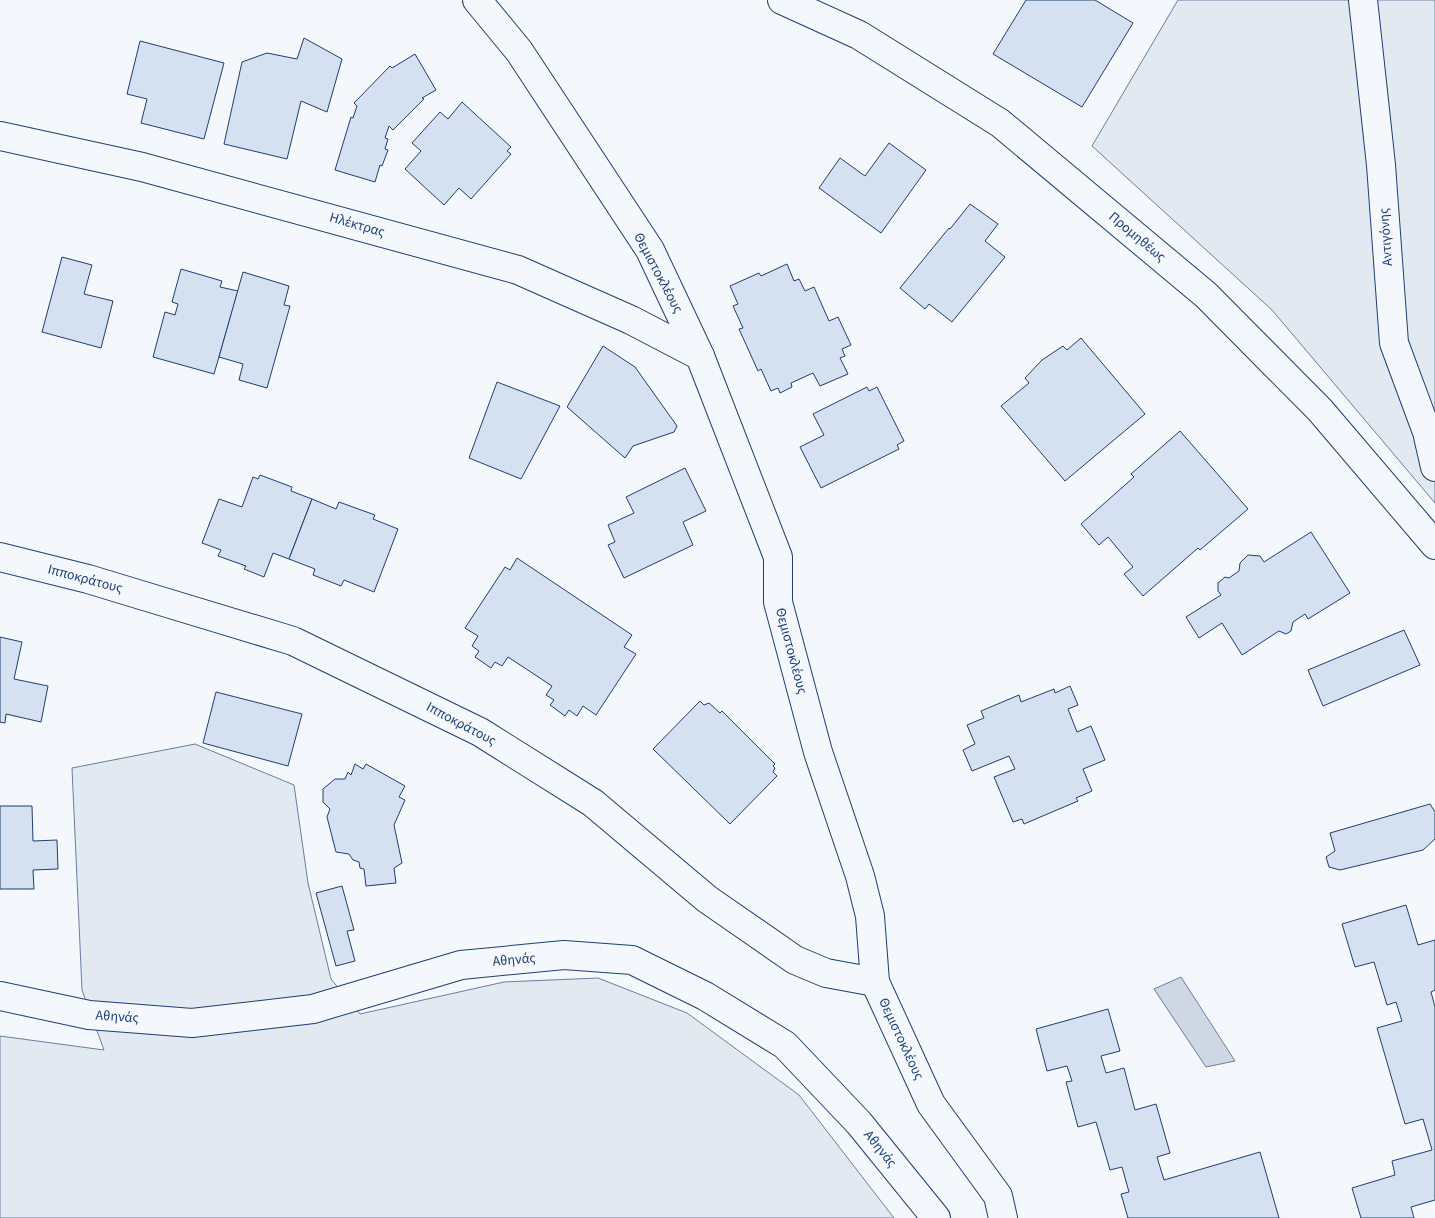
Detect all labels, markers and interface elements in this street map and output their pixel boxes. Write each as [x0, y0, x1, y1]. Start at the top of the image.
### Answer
street label: Προμηθέως [1104, 207, 1170, 267]
street label: Αντιγόνης [1374, 207, 1398, 267]
street label: Ηλέκτρας [327, 208, 387, 242]
street label: Θεμιστοκλέους [628, 229, 688, 317]
street label: Ιπποκράτους [45, 559, 125, 599]
street label: Θεμιστοκλέους [770, 606, 812, 696]
street label: Ιπποκράτους [422, 697, 500, 751]
street label: Αθηνάς [492, 948, 536, 972]
street label: Θεμιστοκλέους [873, 995, 929, 1083]
street label: Αθηνάς [95, 1006, 139, 1028]
street label: Αθηνάς [859, 1126, 901, 1172]

